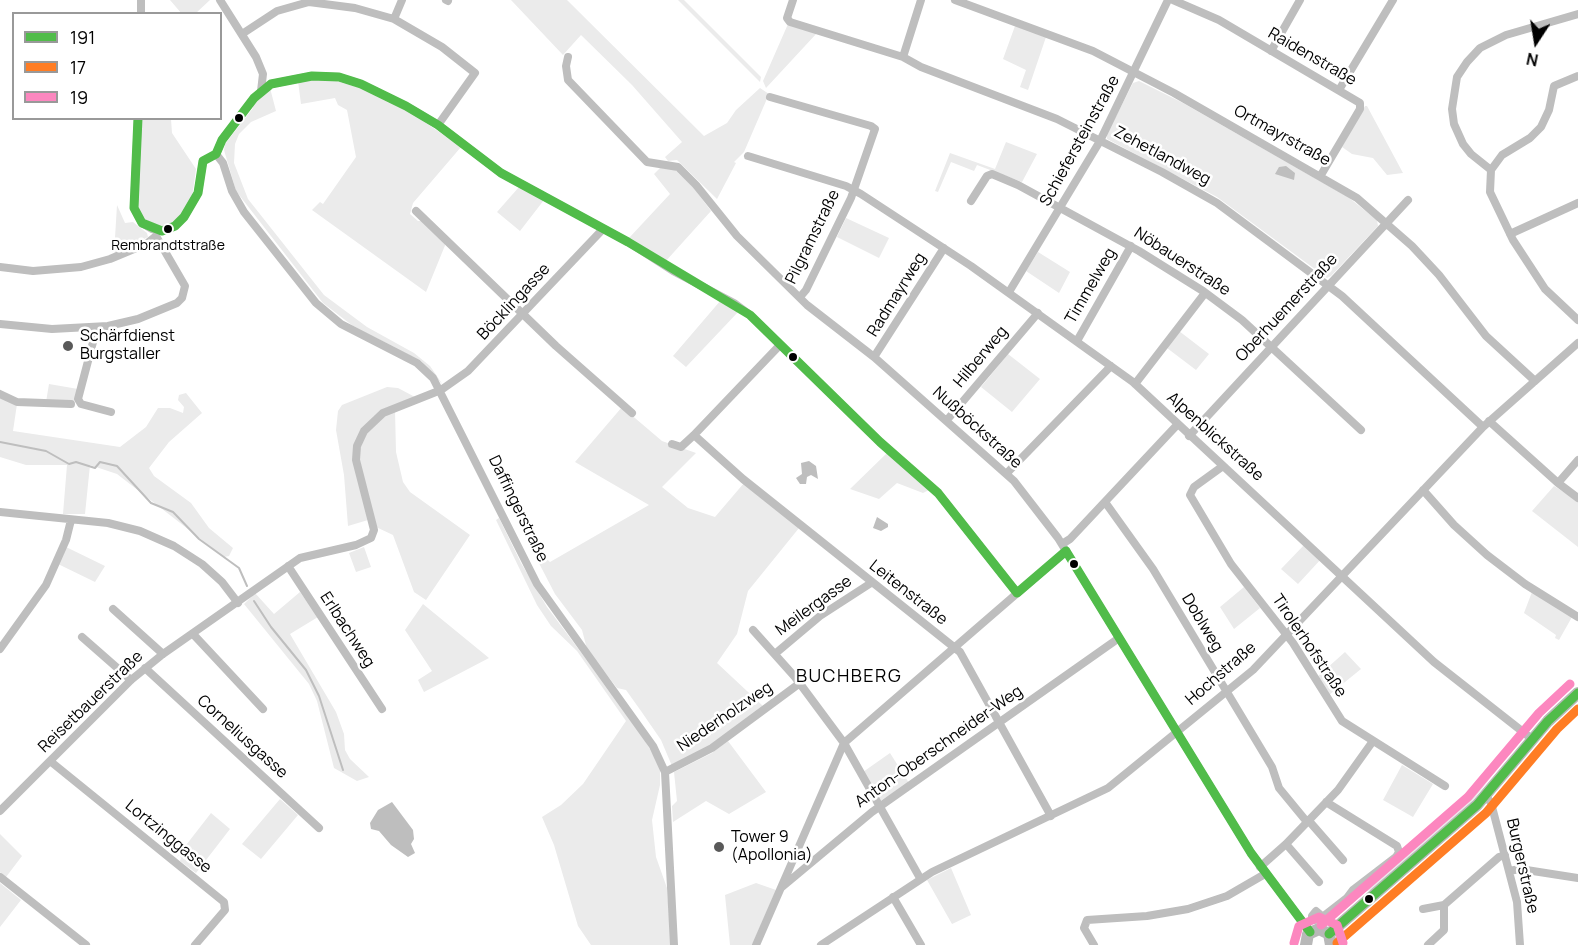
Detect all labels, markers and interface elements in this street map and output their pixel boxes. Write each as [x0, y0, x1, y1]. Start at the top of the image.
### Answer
legend [12, 12, 222, 120]
north arrow [1506, 12, 1566, 72]
street label: Raidenstraße [1264, 24, 1360, 90]
text: 191 [70, 25, 95, 49]
text: N [1524, 48, 1540, 72]
text: 17 [70, 55, 86, 79]
street label: Schiefersteinstraße [1036, 72, 1124, 210]
text: 19 [70, 85, 88, 109]
street label: Ortmayrstraße [1230, 101, 1334, 171]
unlabelled marker [233, 112, 245, 124]
street label: Zehetlandweg [1110, 122, 1214, 190]
street label: Pilgramstraße [782, 187, 844, 287]
marker: Rembrandtstraße [162, 223, 174, 235]
street label: Nöbauerstraße [1130, 224, 1234, 300]
place label: Rembrandtstraße [111, 238, 225, 254]
street label: Timmelweg [1062, 245, 1120, 327]
street label: Radmayrweg [864, 249, 930, 341]
street label: Oberhuemerstraße [1232, 250, 1342, 366]
street label: Böcklingasse [474, 260, 554, 344]
street label: Hilberweg [950, 323, 1012, 391]
place label: Schärfdienst Burgstaller [80, 327, 175, 365]
marker: Schärfdienst Burgstaller [61, 339, 75, 353]
unlabelled marker [787, 351, 799, 363]
street label: Nußböckstraße [928, 383, 1026, 473]
street label: Alpenblickstraße [1163, 389, 1267, 485]
street label: Daffingerstraße [484, 453, 552, 565]
street label: Leitenstraße [865, 556, 951, 630]
unlabelled marker [1068, 558, 1080, 570]
street label: Meilergasse [772, 572, 856, 640]
street label: Erlbachweg [315, 589, 379, 671]
street label: Doblweg [1177, 591, 1227, 655]
street label: Tirolerhofstraße [1268, 591, 1350, 701]
street label: Hochstraße [1182, 638, 1260, 710]
street label: Reisetbauerstraße [35, 647, 147, 757]
district label: BUCHBERG [796, 666, 902, 688]
street label: Niederholzweg [674, 678, 776, 756]
street label: Anton-Oberschneider-Weg [852, 682, 1026, 812]
street label: Corneliusgasse [193, 691, 291, 783]
street label: Lortzinggasse [121, 796, 215, 878]
street label: Burgerstraße [1502, 817, 1542, 915]
place label: Tower 9 (Apollonia) [731, 828, 812, 866]
marker: Tower 9 (Apollonia) [712, 840, 726, 854]
unlabelled marker [1363, 893, 1375, 905]

